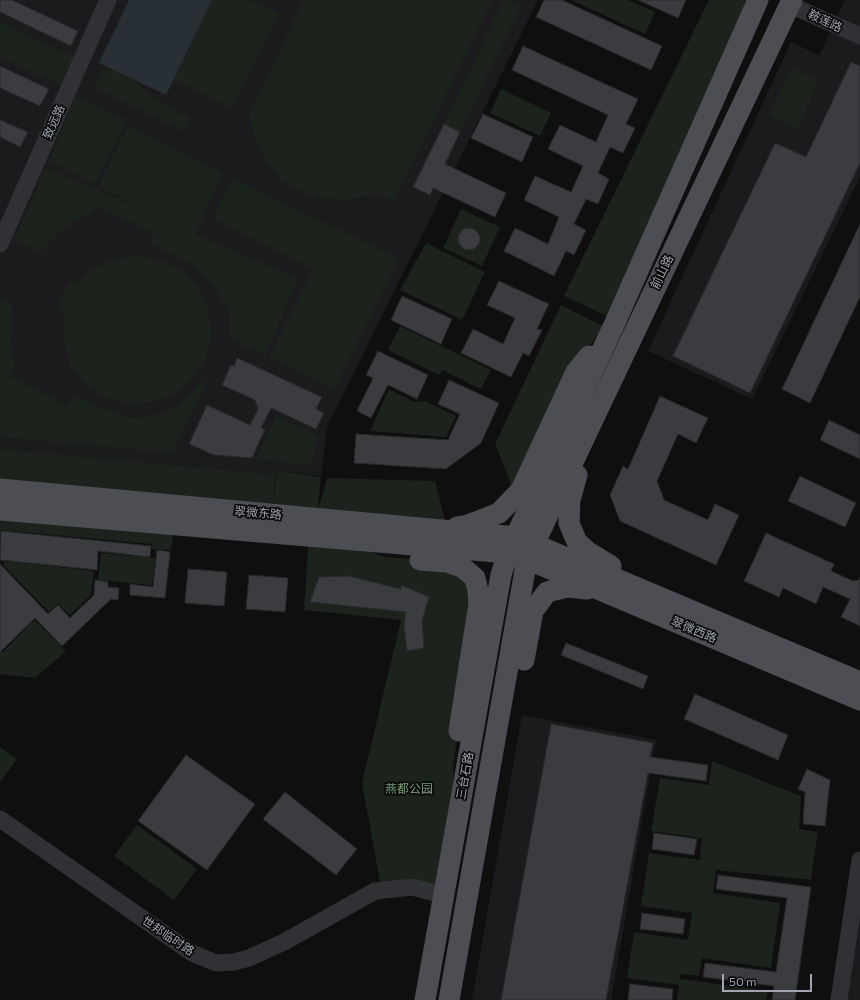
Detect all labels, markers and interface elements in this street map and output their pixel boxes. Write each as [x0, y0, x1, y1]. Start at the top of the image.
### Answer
street label: 鞍莲路 [806, 7, 844, 35]
street label: 致远路 [40, 103, 68, 141]
street label: 前山路 [648, 253, 676, 291]
street label: 翠微东路 [233, 504, 283, 522]
street label: 翠微西路 [669, 614, 719, 646]
street label: 三台石路 [454, 751, 476, 801]
park label: 燕都公园 [385, 782, 433, 796]
street label: 世邦临时路 [139, 913, 197, 959]
scale bar [724, 966, 814, 992]
text: 50 m [729, 974, 757, 988]

